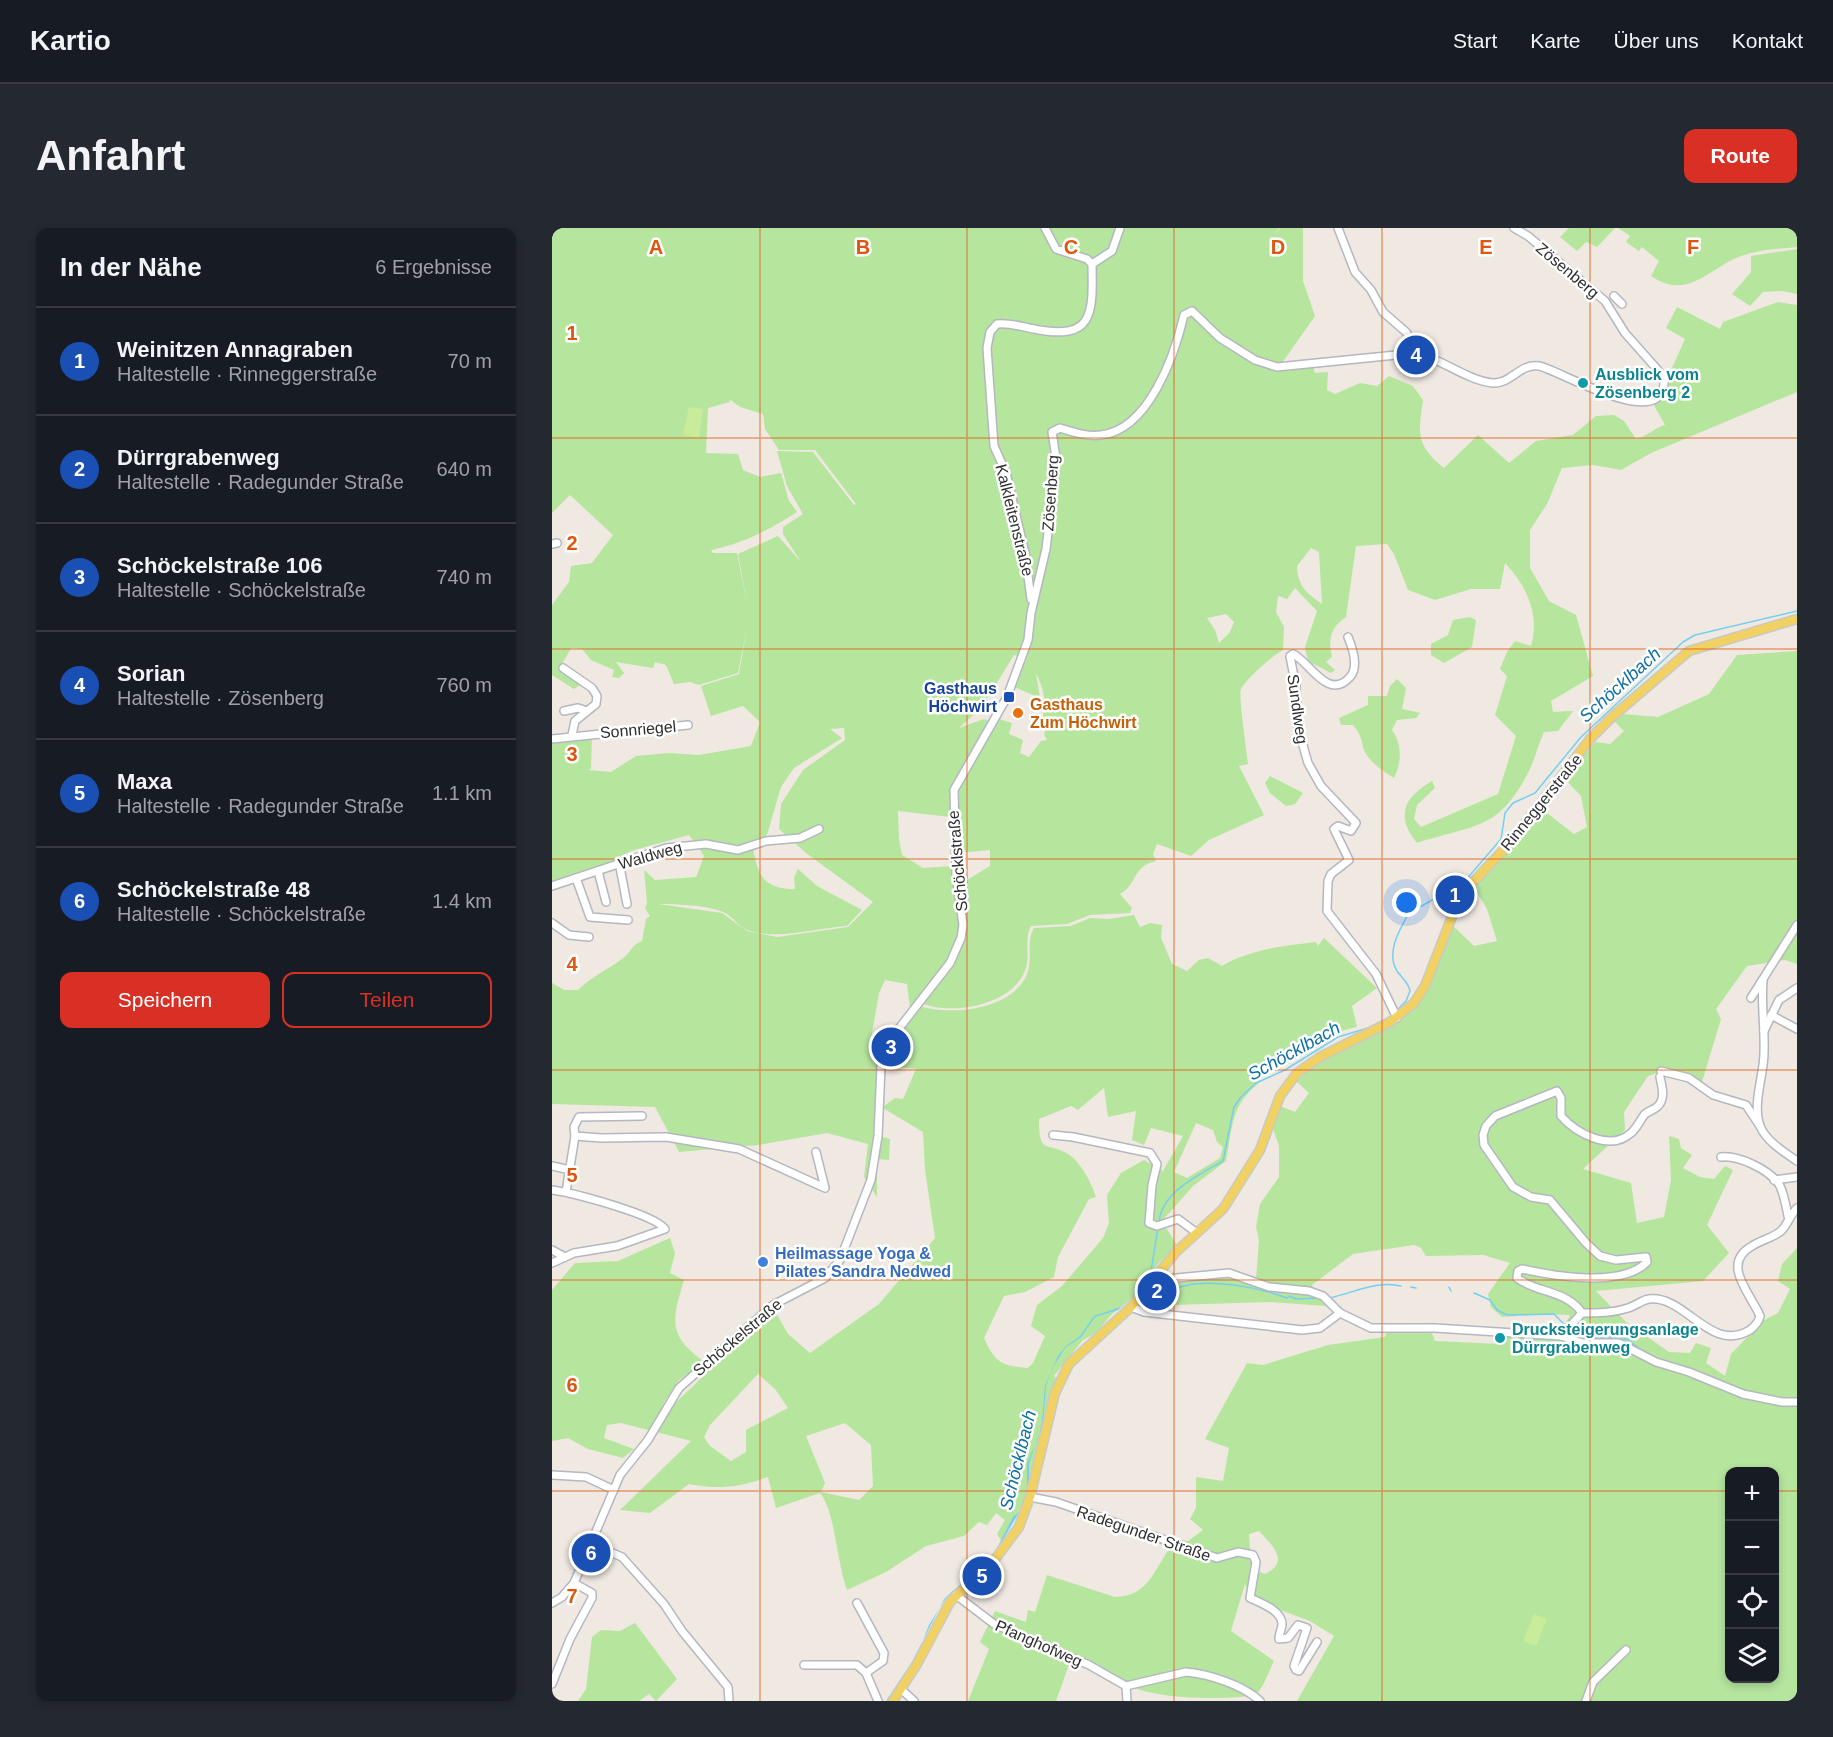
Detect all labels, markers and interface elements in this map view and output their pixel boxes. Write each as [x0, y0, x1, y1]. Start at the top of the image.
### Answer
text: Kartio [30, 25, 111, 56]
text: Start [1453, 29, 1497, 52]
text: Karte [1530, 29, 1581, 52]
text: Über uns [1614, 29, 1699, 52]
text: Kontakt [1732, 29, 1803, 52]
button: Route [1684, 129, 1797, 183]
text: Anfahrt [36, 132, 185, 179]
text: A [649, 236, 663, 258]
text: B [856, 236, 870, 258]
text: C [1064, 236, 1078, 258]
text: D [1271, 236, 1285, 258]
text: E [1479, 236, 1493, 258]
text: F [1687, 236, 1699, 258]
street label: Zösenberg [1533, 239, 1602, 301]
text: In der Nähe [60, 252, 202, 282]
text: 6 Ergebnisse [375, 256, 492, 278]
text: 1 [566, 322, 578, 344]
pin: 4 [1396, 332, 1436, 378]
text: Weinitzen Annagraben [117, 337, 353, 362]
text: 1 [74, 350, 85, 372]
text: 70 m [448, 350, 492, 372]
text: Haltestelle · Rinneggerstraße [117, 363, 377, 385]
place label: Ausblick vom Zösenberg 2 [1595, 366, 1699, 401]
marker: Ausblick vom Zösenberg 2 [1576, 376, 1590, 390]
text: Dürrgrabenweg [117, 445, 280, 470]
street label: Zösenberg [1039, 454, 1062, 532]
text: 2 [74, 458, 85, 480]
text: 640 m [436, 458, 492, 480]
street label: Kalkleitenstraße [992, 462, 1037, 578]
text: Haltestelle · Radegunder Straße [117, 471, 404, 493]
text: 2 [566, 532, 578, 554]
text: Schöckelstraße 106 [117, 553, 322, 578]
text: 3 [74, 566, 85, 588]
text: 740 m [436, 566, 492, 588]
text: Haltestelle · Schöckelstraße [117, 579, 366, 601]
water label: Schöcklbach [1575, 643, 1665, 727]
text: Sorian [117, 661, 185, 686]
street label: Sundlweg [1284, 673, 1311, 745]
text: 4 [74, 674, 85, 696]
text: 760 m [436, 674, 492, 696]
place label: Gasthaus Höchwirt [924, 680, 998, 715]
text: Haltestelle · Zösenberg [117, 687, 324, 709]
marker: Gasthaus Höchwirt [1002, 690, 1016, 704]
place label: Gasthaus Zum Höchwirt [1030, 696, 1137, 731]
marker: Gasthaus Zum Höchwirt [1011, 706, 1025, 720]
street label: Sonnriegel [599, 718, 677, 741]
text: 3 [566, 743, 578, 765]
street label: Rinneggerstraße [1497, 751, 1586, 854]
text: Maxa [117, 769, 172, 794]
text: 5 [74, 782, 85, 804]
text: 1.1 km [432, 782, 492, 804]
text: Haltestelle · Radegunder Straße [117, 795, 404, 817]
street label: Schöcklstraße [945, 810, 970, 912]
street label: Waldweg [616, 838, 684, 873]
pin: 1 [1436, 872, 1474, 918]
text: Schöckelstraße 48 [117, 877, 310, 902]
your location [1392, 888, 1421, 917]
text: 6 [74, 890, 85, 912]
text: 1.4 km [432, 890, 492, 912]
text: Haltestelle · Schöckelstraße [117, 903, 366, 925]
text: 4 [566, 953, 578, 975]
button: Speichern [60, 972, 270, 1028]
button: Teilen [282, 972, 492, 1028]
water label: Schöcklbach [1245, 1018, 1343, 1084]
pin: 3 [872, 1024, 910, 1070]
text: 5 [566, 1164, 578, 1186]
place label: Heilmassage Yoga & Pilates Sandra Nedwed [775, 1245, 951, 1280]
marker: Heilmassage Yoga & Pilates Sandra Nedwed [756, 1255, 770, 1269]
pin: 2 [1138, 1268, 1176, 1314]
street label: Schöckelstraße [690, 1295, 785, 1379]
place label: Drucksteigerungsanlage Dürrgrabenweg [1512, 1321, 1699, 1356]
marker: Drucksteigerungsanlage Dürrgrabenweg [1493, 1331, 1507, 1345]
text: 6 [566, 1374, 578, 1396]
water label: Schöcklbach [996, 1408, 1040, 1512]
map controls [1725, 1467, 1779, 1683]
button: + [1725, 1467, 1779, 1521]
street label: Radegunder Straße [1075, 1503, 1213, 1564]
button: − [1725, 1521, 1779, 1575]
pin: 6 [572, 1530, 610, 1576]
pin: 5 [962, 1554, 1002, 1598]
button: locate [1725, 1575, 1779, 1629]
text: 7 [566, 1585, 578, 1607]
street label: Pfanghofweg [993, 1617, 1085, 1670]
button: layers [1725, 1629, 1779, 1683]

